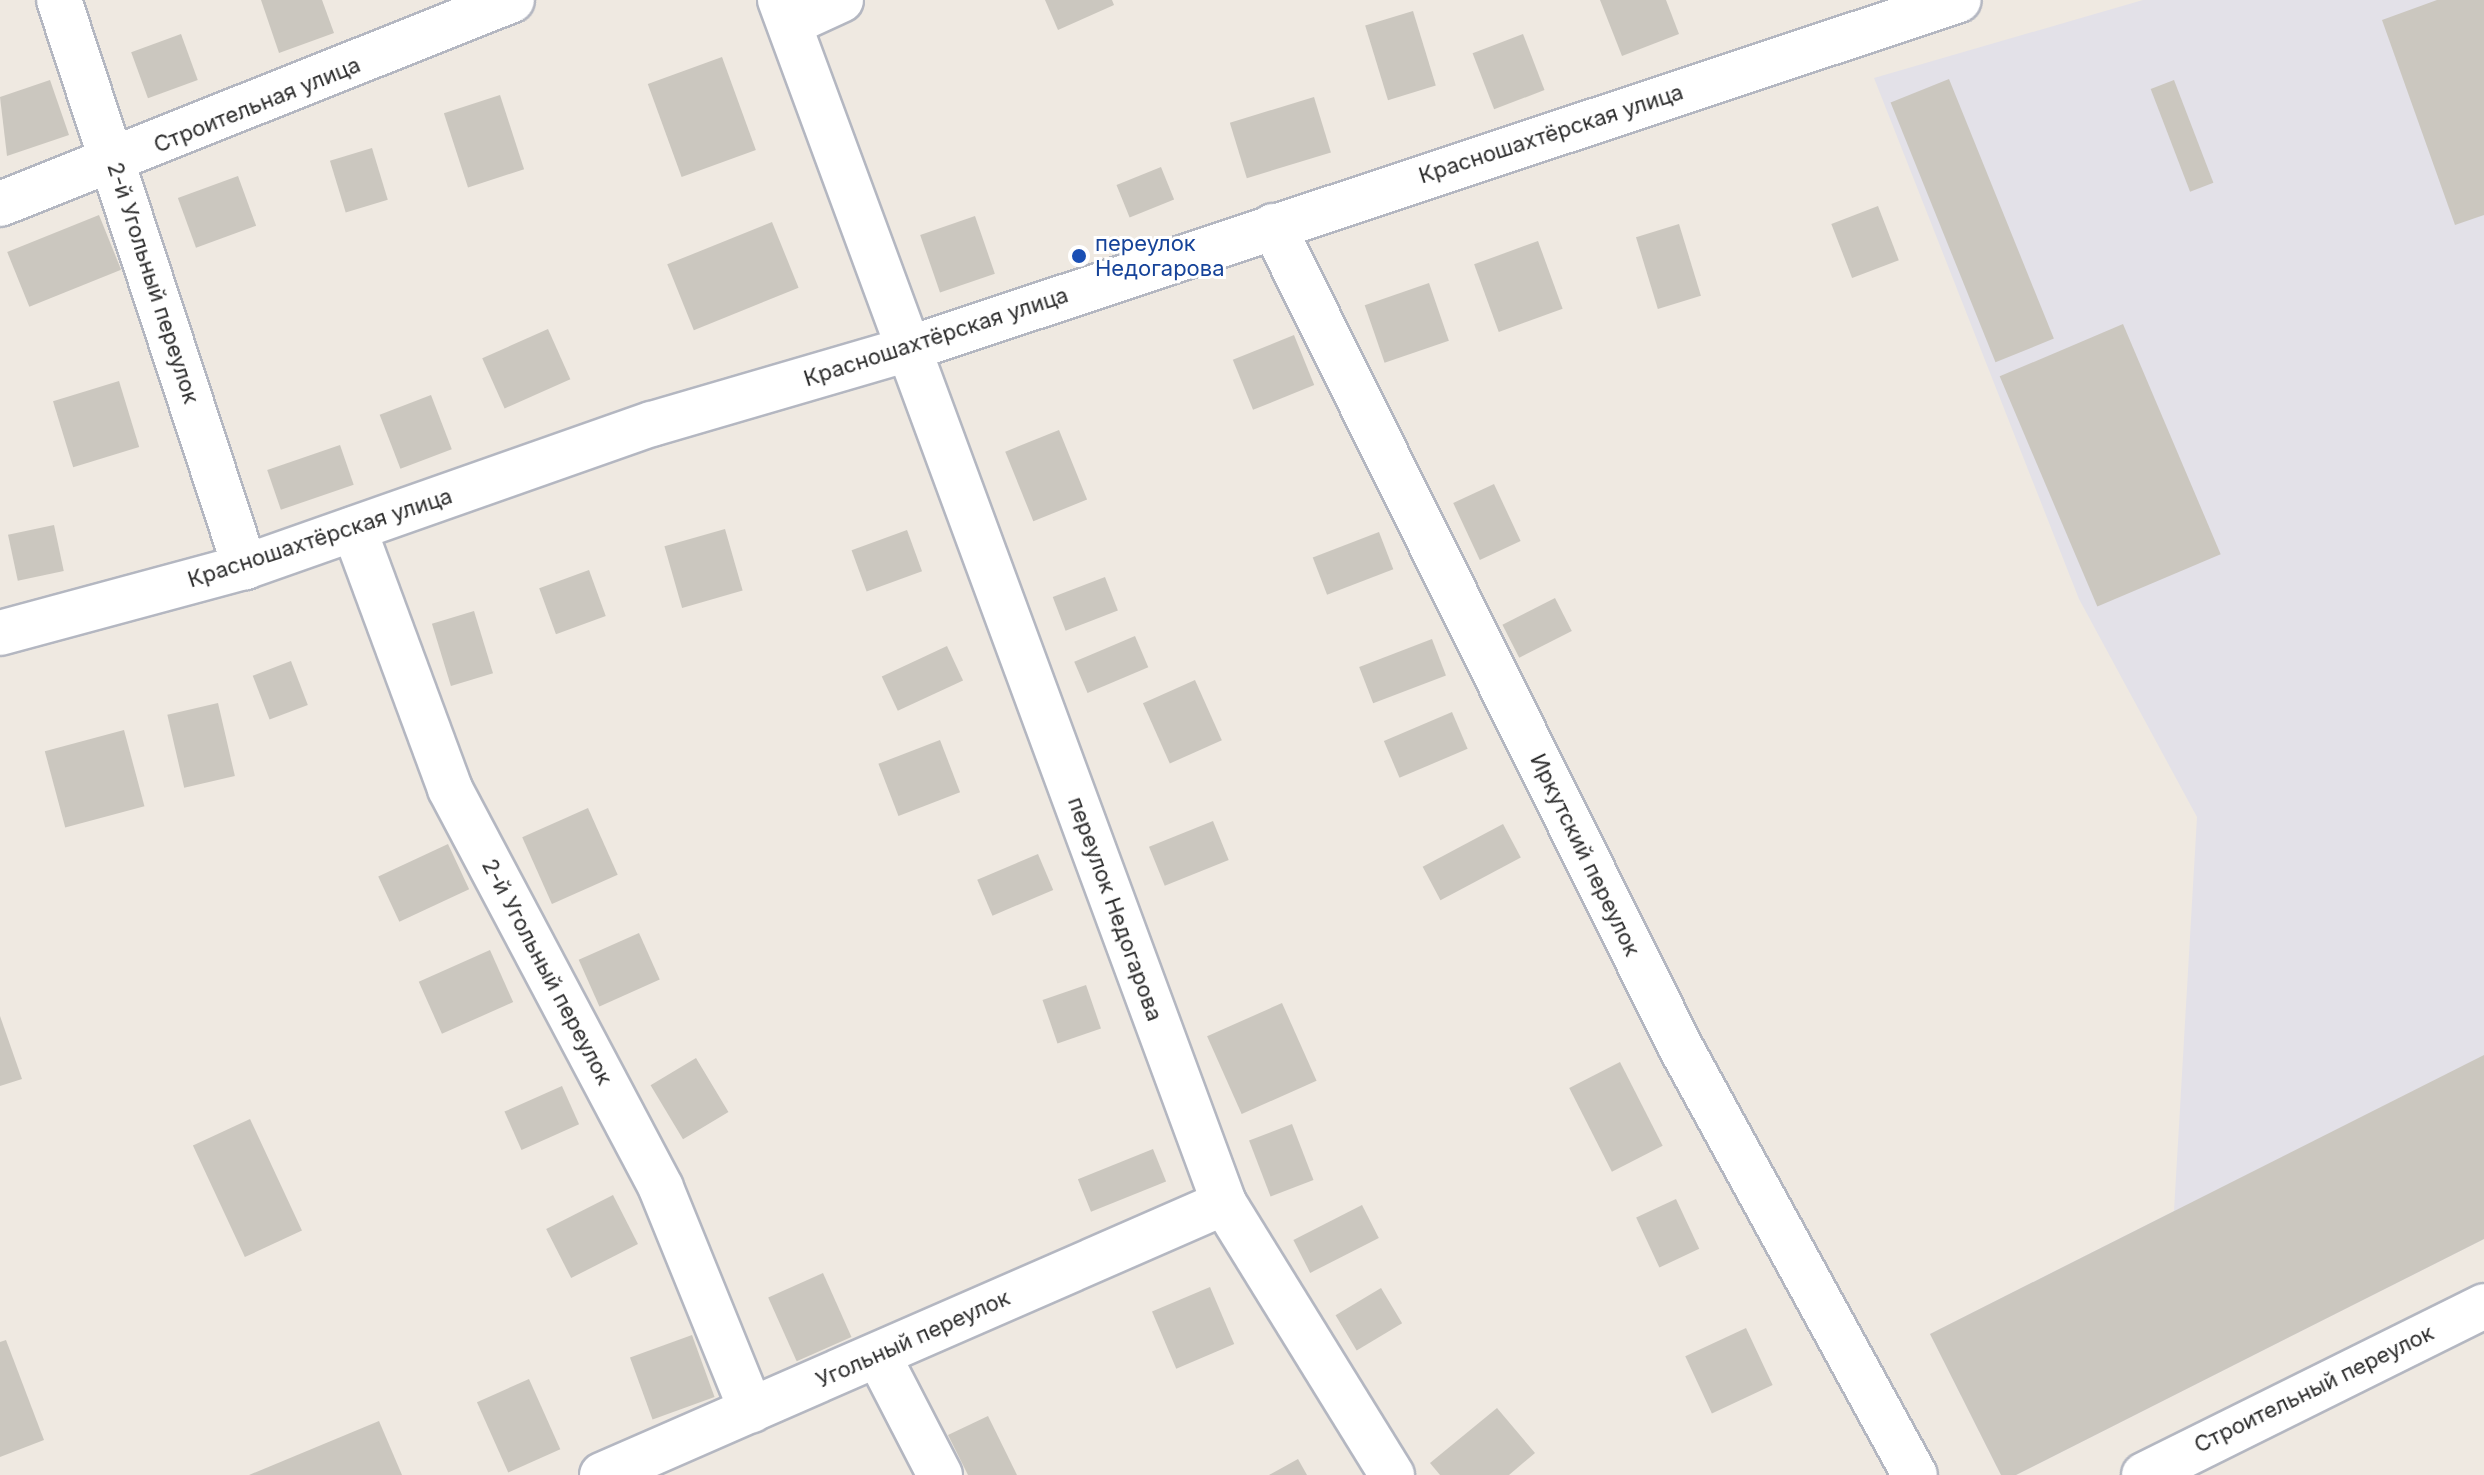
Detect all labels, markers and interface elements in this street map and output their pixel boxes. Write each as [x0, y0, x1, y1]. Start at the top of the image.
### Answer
street label: Строительная улица [150, 52, 364, 158]
street label: Красношахтёрская улица [1415, 79, 1687, 189]
street label: 2-й Угольный переулок [101, 159, 205, 407]
place label: переулок Недогарова [1095, 230, 1225, 282]
marker: переулок Недогарова [1070, 247, 1088, 265]
street label: Красношахтёрская улица [800, 282, 1072, 392]
street label: Красношахтёрская улица [184, 483, 456, 593]
street label: Иркутский переулок [1524, 749, 1646, 961]
street label: переулок Недогарова [1062, 793, 1168, 1025]
street label: 2-й Угольный переулок [476, 854, 618, 1090]
street label: Угольный переулок [812, 1284, 1014, 1394]
street label: Строительный переулок [2190, 1319, 2438, 1459]

